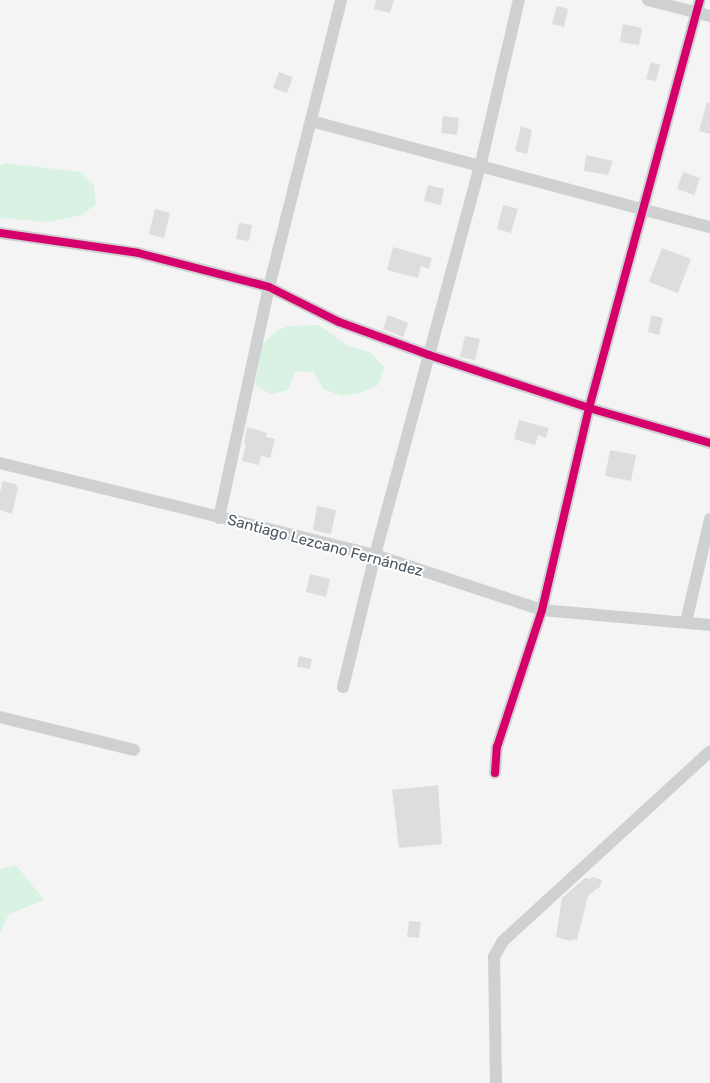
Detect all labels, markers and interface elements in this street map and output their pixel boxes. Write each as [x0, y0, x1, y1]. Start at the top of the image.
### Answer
street label: Santiago Lezcano Fernández [225, 511, 425, 581]

